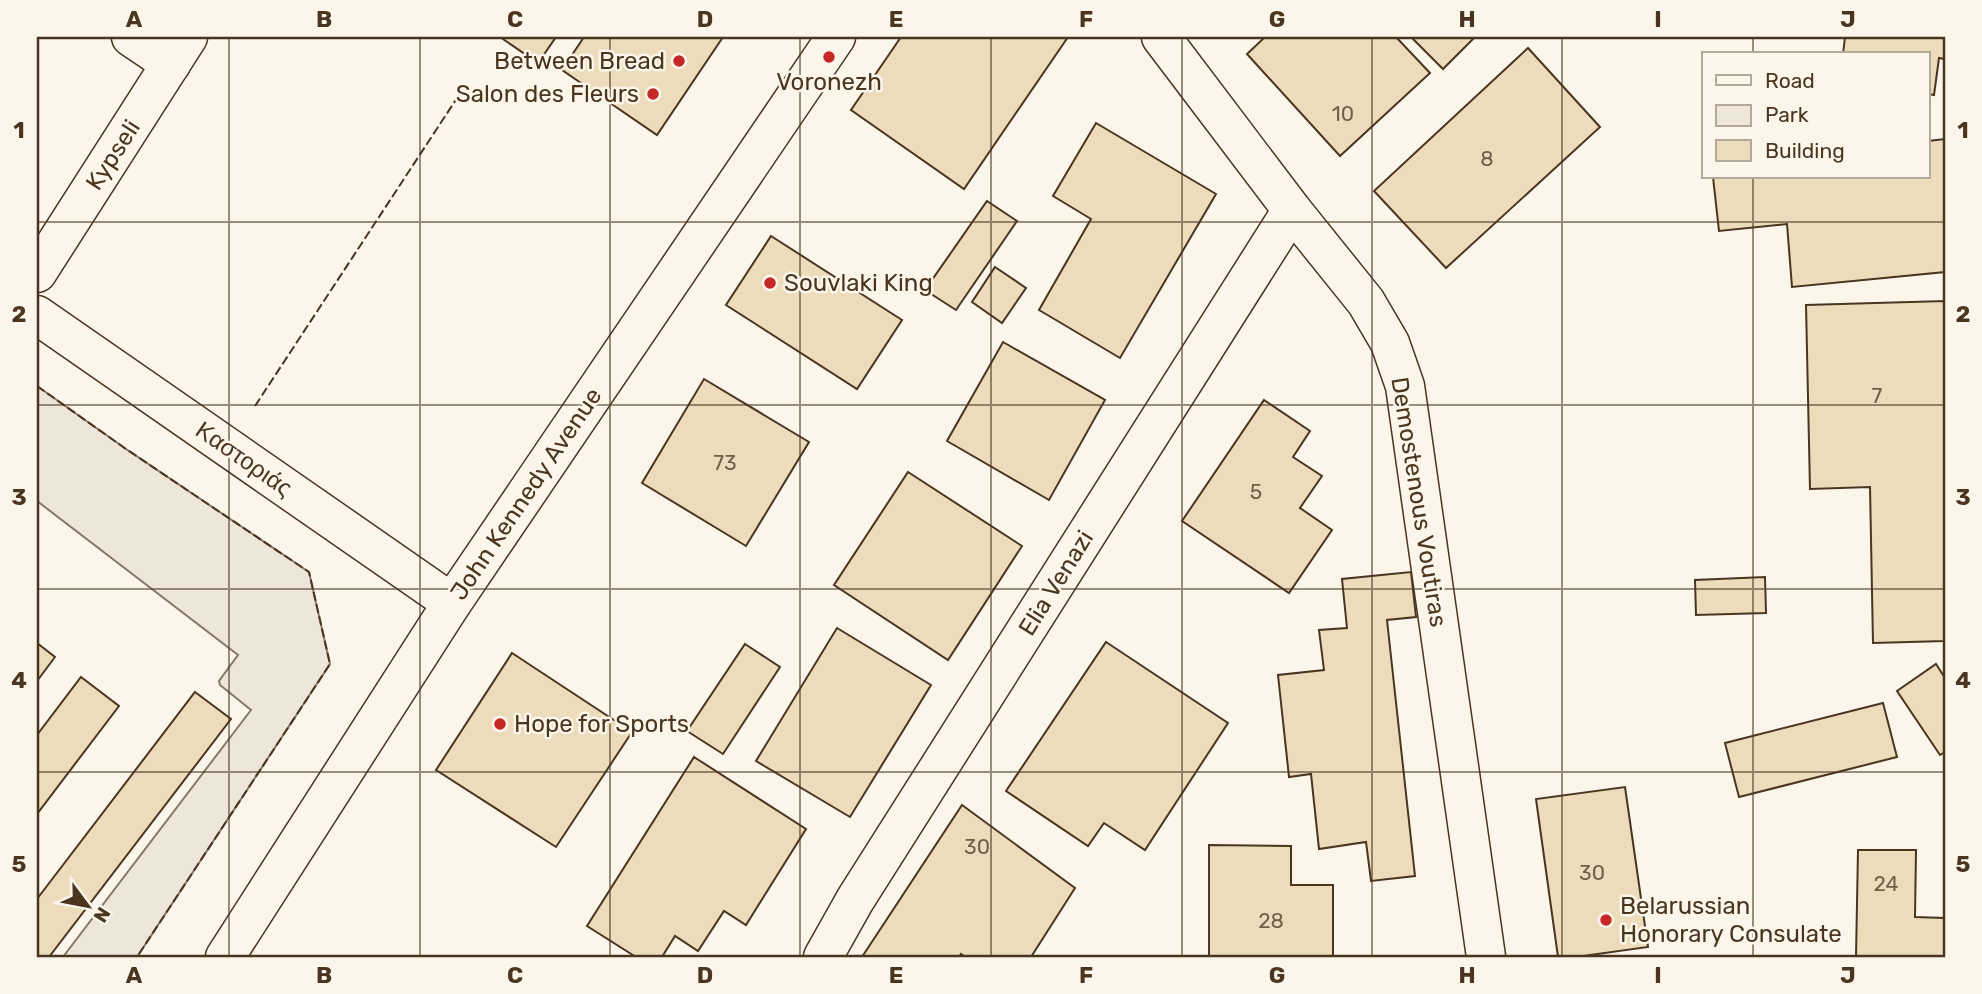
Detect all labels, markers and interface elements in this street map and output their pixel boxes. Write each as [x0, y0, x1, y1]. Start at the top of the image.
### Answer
text: A [126, 5, 143, 33]
text: B [316, 5, 332, 33]
text: C [507, 5, 523, 33]
text: D [697, 5, 713, 33]
text: E [889, 5, 903, 33]
text: F [1079, 5, 1093, 33]
text: G [1269, 5, 1285, 33]
text: H [1458, 5, 1476, 33]
text: I [1654, 5, 1662, 33]
text: J [1840, 5, 1856, 33]
place label: Between Bread [494, 47, 665, 75]
marker: Voronezh [821, 49, 837, 65]
legend [1702, 52, 1930, 178]
marker: Between Bread [671, 53, 687, 69]
place label: Voronezh [776, 68, 882, 96]
text: Road [1765, 68, 1815, 93]
place label: Salon des Fleurs [456, 80, 639, 108]
marker: Salon des Fleurs [645, 86, 661, 102]
house number: 10 [1332, 101, 1354, 126]
text: Park [1765, 102, 1809, 127]
street label: Kypseli [80, 115, 146, 195]
text: 1 [13, 116, 25, 144]
text: 1 [1957, 116, 1969, 144]
text: Building [1765, 138, 1845, 163]
house number: 8 [1480, 146, 1494, 171]
place label: Souvlaki King [784, 269, 933, 297]
marker: Souvlaki King [762, 275, 778, 291]
text: 2 [12, 300, 26, 328]
text: 2 [1956, 300, 1970, 328]
street label: Demostenous Voutiras [1385, 375, 1453, 629]
street label: John Kennedy Avenue [445, 383, 607, 605]
house number: 7 [1872, 383, 1883, 408]
street label: Καστοριάς [190, 416, 298, 502]
house number: 73 [713, 450, 737, 475]
house number: 5 [1250, 479, 1262, 504]
text: 3 [11, 483, 27, 511]
text: 3 [1955, 483, 1971, 511]
street label: Elia Venazi [1013, 525, 1099, 641]
text: 4 [11, 666, 27, 694]
text: 4 [1955, 666, 1971, 694]
place label: Hope for Sports [514, 710, 689, 738]
marker: Hope for Sports [492, 716, 508, 732]
house number: 30 [964, 834, 990, 859]
text: 5 [12, 850, 27, 878]
text: 5 [1956, 850, 1971, 878]
house number: 30 [1579, 860, 1605, 885]
house number: 24 [1873, 871, 1899, 896]
north arrow [52, 872, 122, 942]
place label: Belarussian Honorary Consulate [1620, 892, 1842, 948]
text: N [89, 903, 115, 927]
house number: 28 [1258, 908, 1284, 933]
marker: Belarussian Honorary Consulate [1598, 912, 1614, 928]
text: A [126, 961, 143, 989]
text: B [316, 961, 332, 989]
text: C [507, 961, 523, 989]
text: D [697, 961, 713, 989]
text: E [889, 961, 903, 989]
text: F [1079, 961, 1093, 989]
text: G [1269, 961, 1285, 989]
text: H [1458, 961, 1476, 989]
text: I [1654, 961, 1662, 989]
text: J [1840, 961, 1856, 989]

